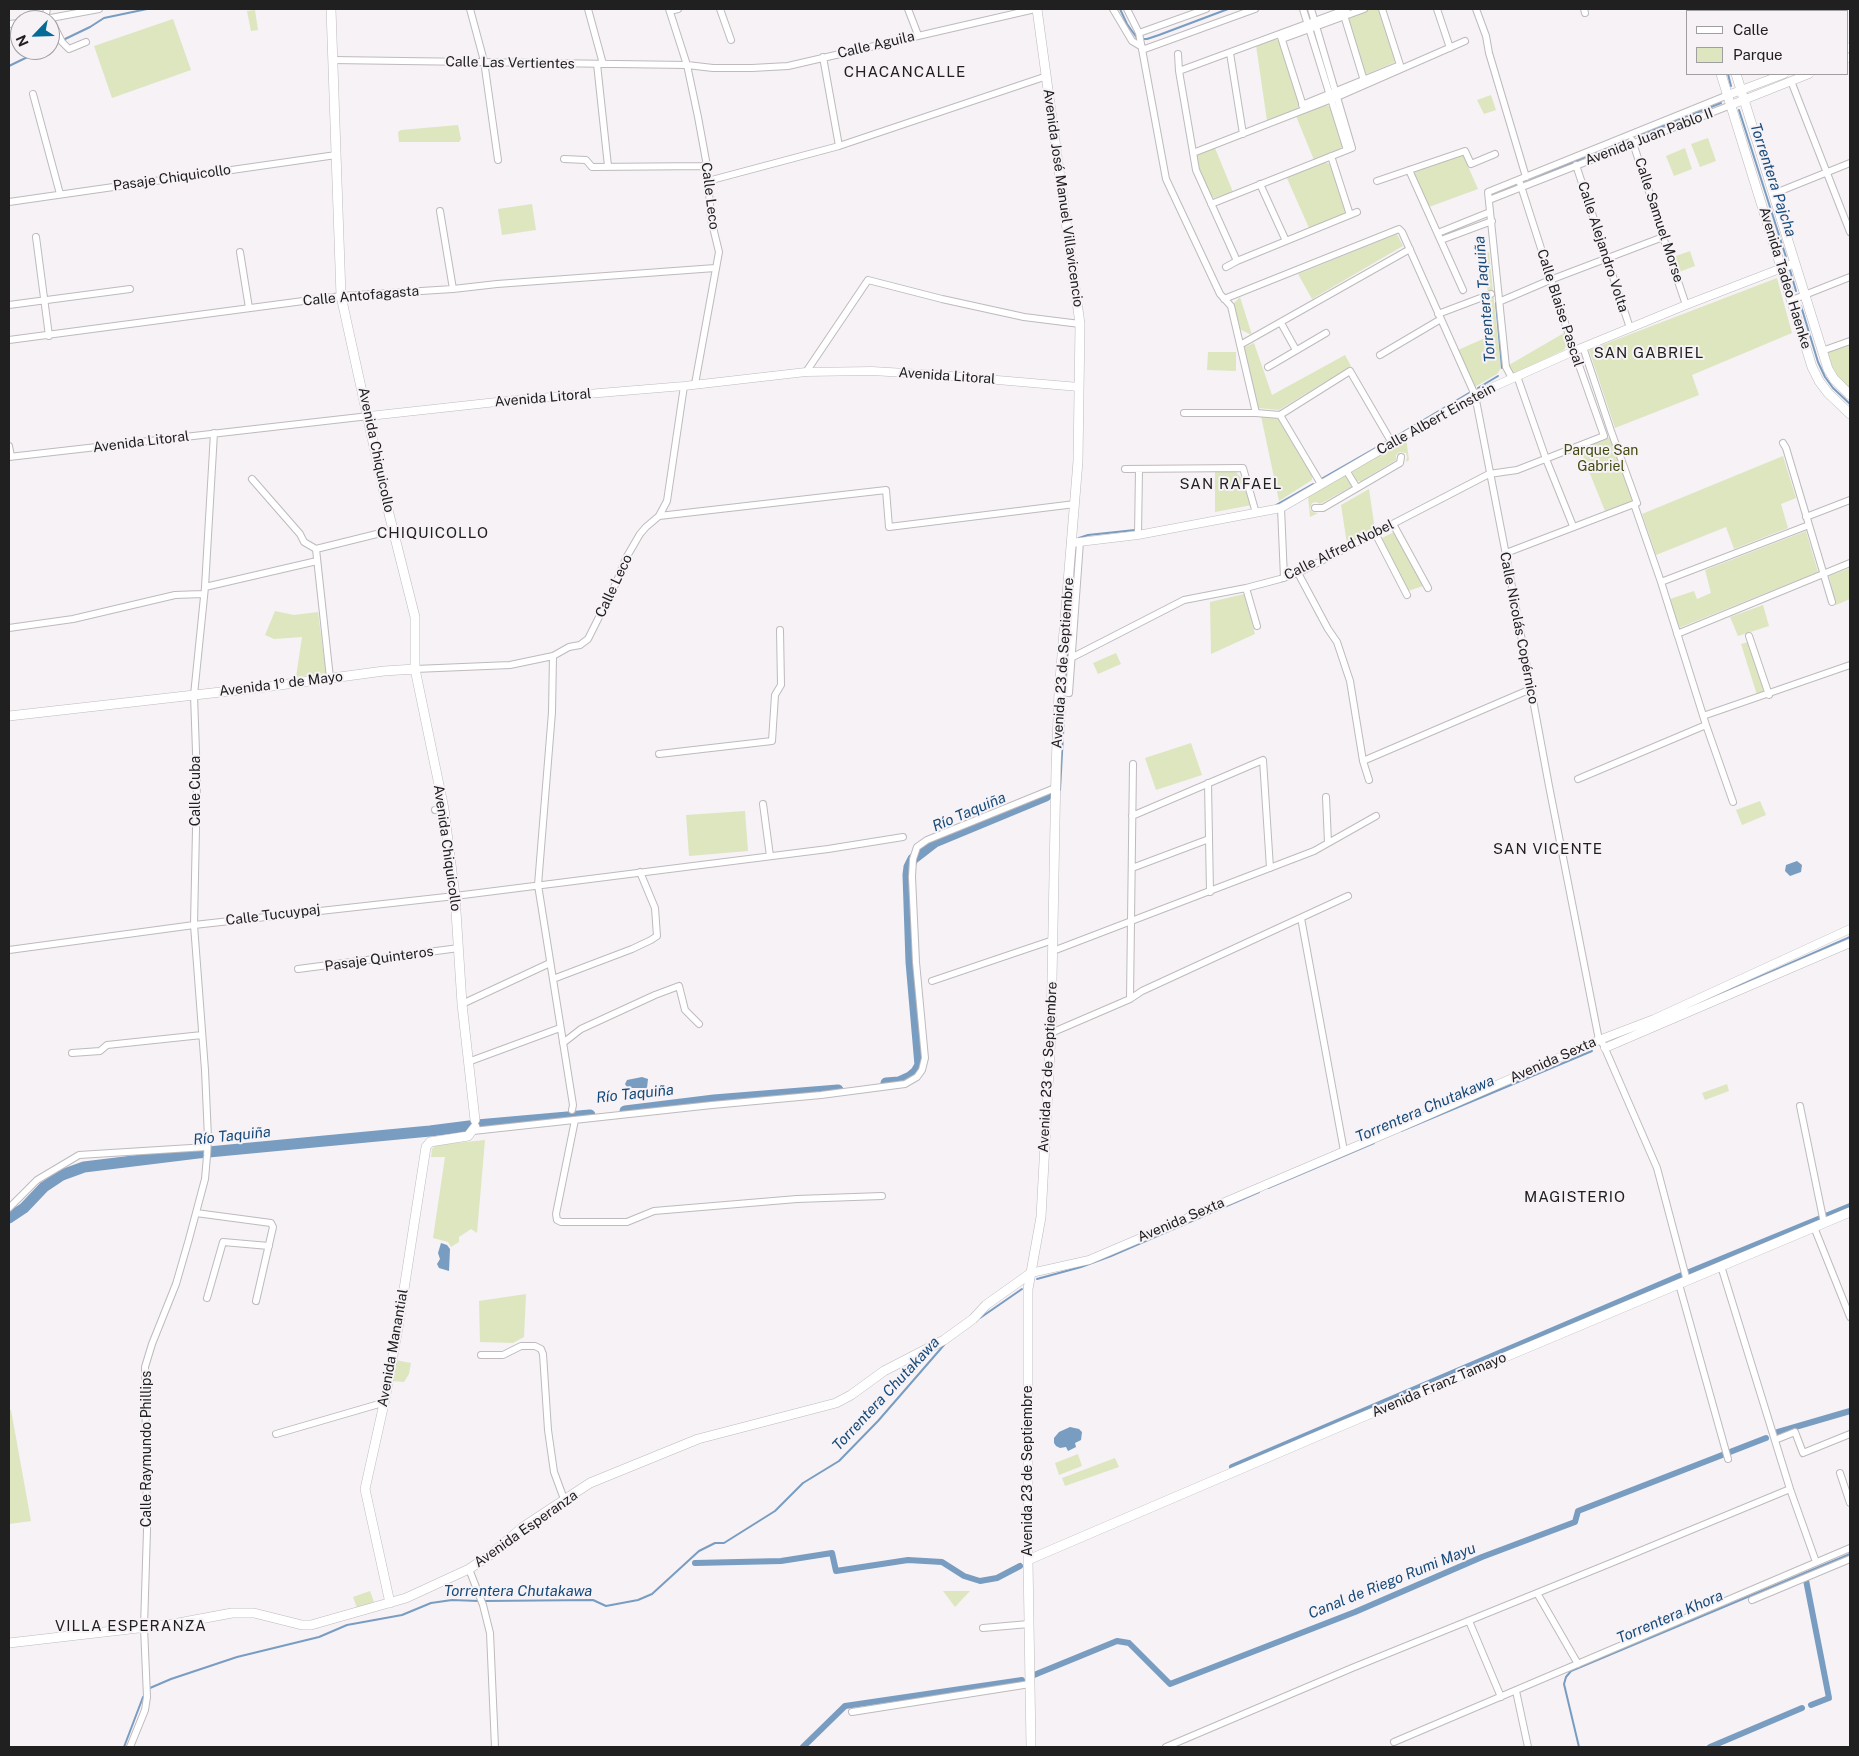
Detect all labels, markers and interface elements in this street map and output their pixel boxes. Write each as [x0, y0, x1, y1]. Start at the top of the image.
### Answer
north arrow [10, 10, 60, 60]
legend [1686, 10, 1849, 75]
text: Calle [1733, 21, 1769, 38]
street label: Calle Aguila [836, 28, 916, 62]
text: N [13, 32, 32, 49]
text: Parque [1733, 46, 1783, 63]
street label: Calle Las Vertientes [445, 53, 575, 73]
district label: CHACANCALLE [842, 63, 968, 81]
street label: Avenida José Manuel Villavicencio [1039, 88, 1087, 308]
street label: Avenida Juan Pablo II [1583, 105, 1715, 169]
water label: Torrentera Pajcha [1746, 121, 1800, 239]
street label: Calle Samuel Morse [1631, 156, 1687, 284]
street label: Pasaje Chiquicollo [112, 161, 232, 195]
street label: Calle Leco [698, 161, 722, 231]
street label: Calle Alejandro Volta [1574, 180, 1632, 314]
street label: Avenida Tadeo Haenke [1755, 205, 1815, 351]
water label: Torrentera Taquiña [1471, 235, 1499, 363]
street label: Calle Blaise Pascal [1533, 247, 1587, 369]
street label: Calle Antofagasta [302, 283, 420, 309]
district label: SAN GABRIEL [1592, 344, 1706, 362]
street label: Avenida Litoral [898, 364, 996, 388]
street label: Calle Albert Einstein [1374, 379, 1498, 459]
street label: Avenida Litoral [494, 385, 592, 411]
street label: Avenida Chiquicollo [355, 386, 397, 514]
street label: Avenida Litoral [92, 428, 190, 456]
park label: Parque San Gabriel [1564, 443, 1638, 476]
district label: SAN RAFAEL [1178, 475, 1284, 493]
street label: Calle Alfred Nobel [1281, 516, 1397, 584]
district label: CHIQUICOLLO [376, 524, 490, 542]
street label: Calle Nicolás Copérnico [1496, 550, 1542, 706]
street label: Calle Leco [592, 552, 636, 620]
street label: Avenida 23 de Septiembre [1049, 577, 1077, 749]
street label: Avenida 1º de Mayo [218, 668, 344, 700]
street label: Calle Cuba [188, 756, 204, 826]
street label: Avenida Chiquicollo [430, 784, 464, 912]
water label: Río Taquiña [930, 788, 1008, 836]
district label: SAN VICENTE [1492, 840, 1604, 858]
street label: Calle Tucuypaj [225, 901, 321, 929]
street label: Pasaje Quinteros [323, 943, 435, 975]
street label: Avenida 23 de Septiembre [1035, 981, 1061, 1153]
street label: Avenida Sexta [1507, 1034, 1599, 1086]
water label: Torrentera Chutakawa [1353, 1072, 1497, 1146]
water label: Río Taquiña [595, 1081, 675, 1107]
water label: Río Taquiña [192, 1123, 272, 1149]
district label: MAGISTERIO [1523, 1188, 1627, 1206]
street label: Avenida Sexta [1135, 1194, 1227, 1246]
street label: Avenida Manantial [374, 1288, 412, 1408]
water label: Torrentera Chutakawa [829, 1333, 943, 1455]
street label: Avenida Franz Tamayo [1369, 1349, 1509, 1421]
street label: Calle Raymundo Phillips [139, 1371, 155, 1527]
street label: Avenida 23 de Septiembre [1020, 1385, 1036, 1557]
street label: Avenida Esperanza [471, 1487, 581, 1571]
water label: Canal de Riego Rumi Mayu [1306, 1539, 1478, 1623]
water label: Torrentera Chutakawa [444, 1582, 592, 1600]
water label: Torrentera Khora [1614, 1587, 1726, 1647]
district label: VILLA ESPERANZA [53, 1617, 209, 1635]

